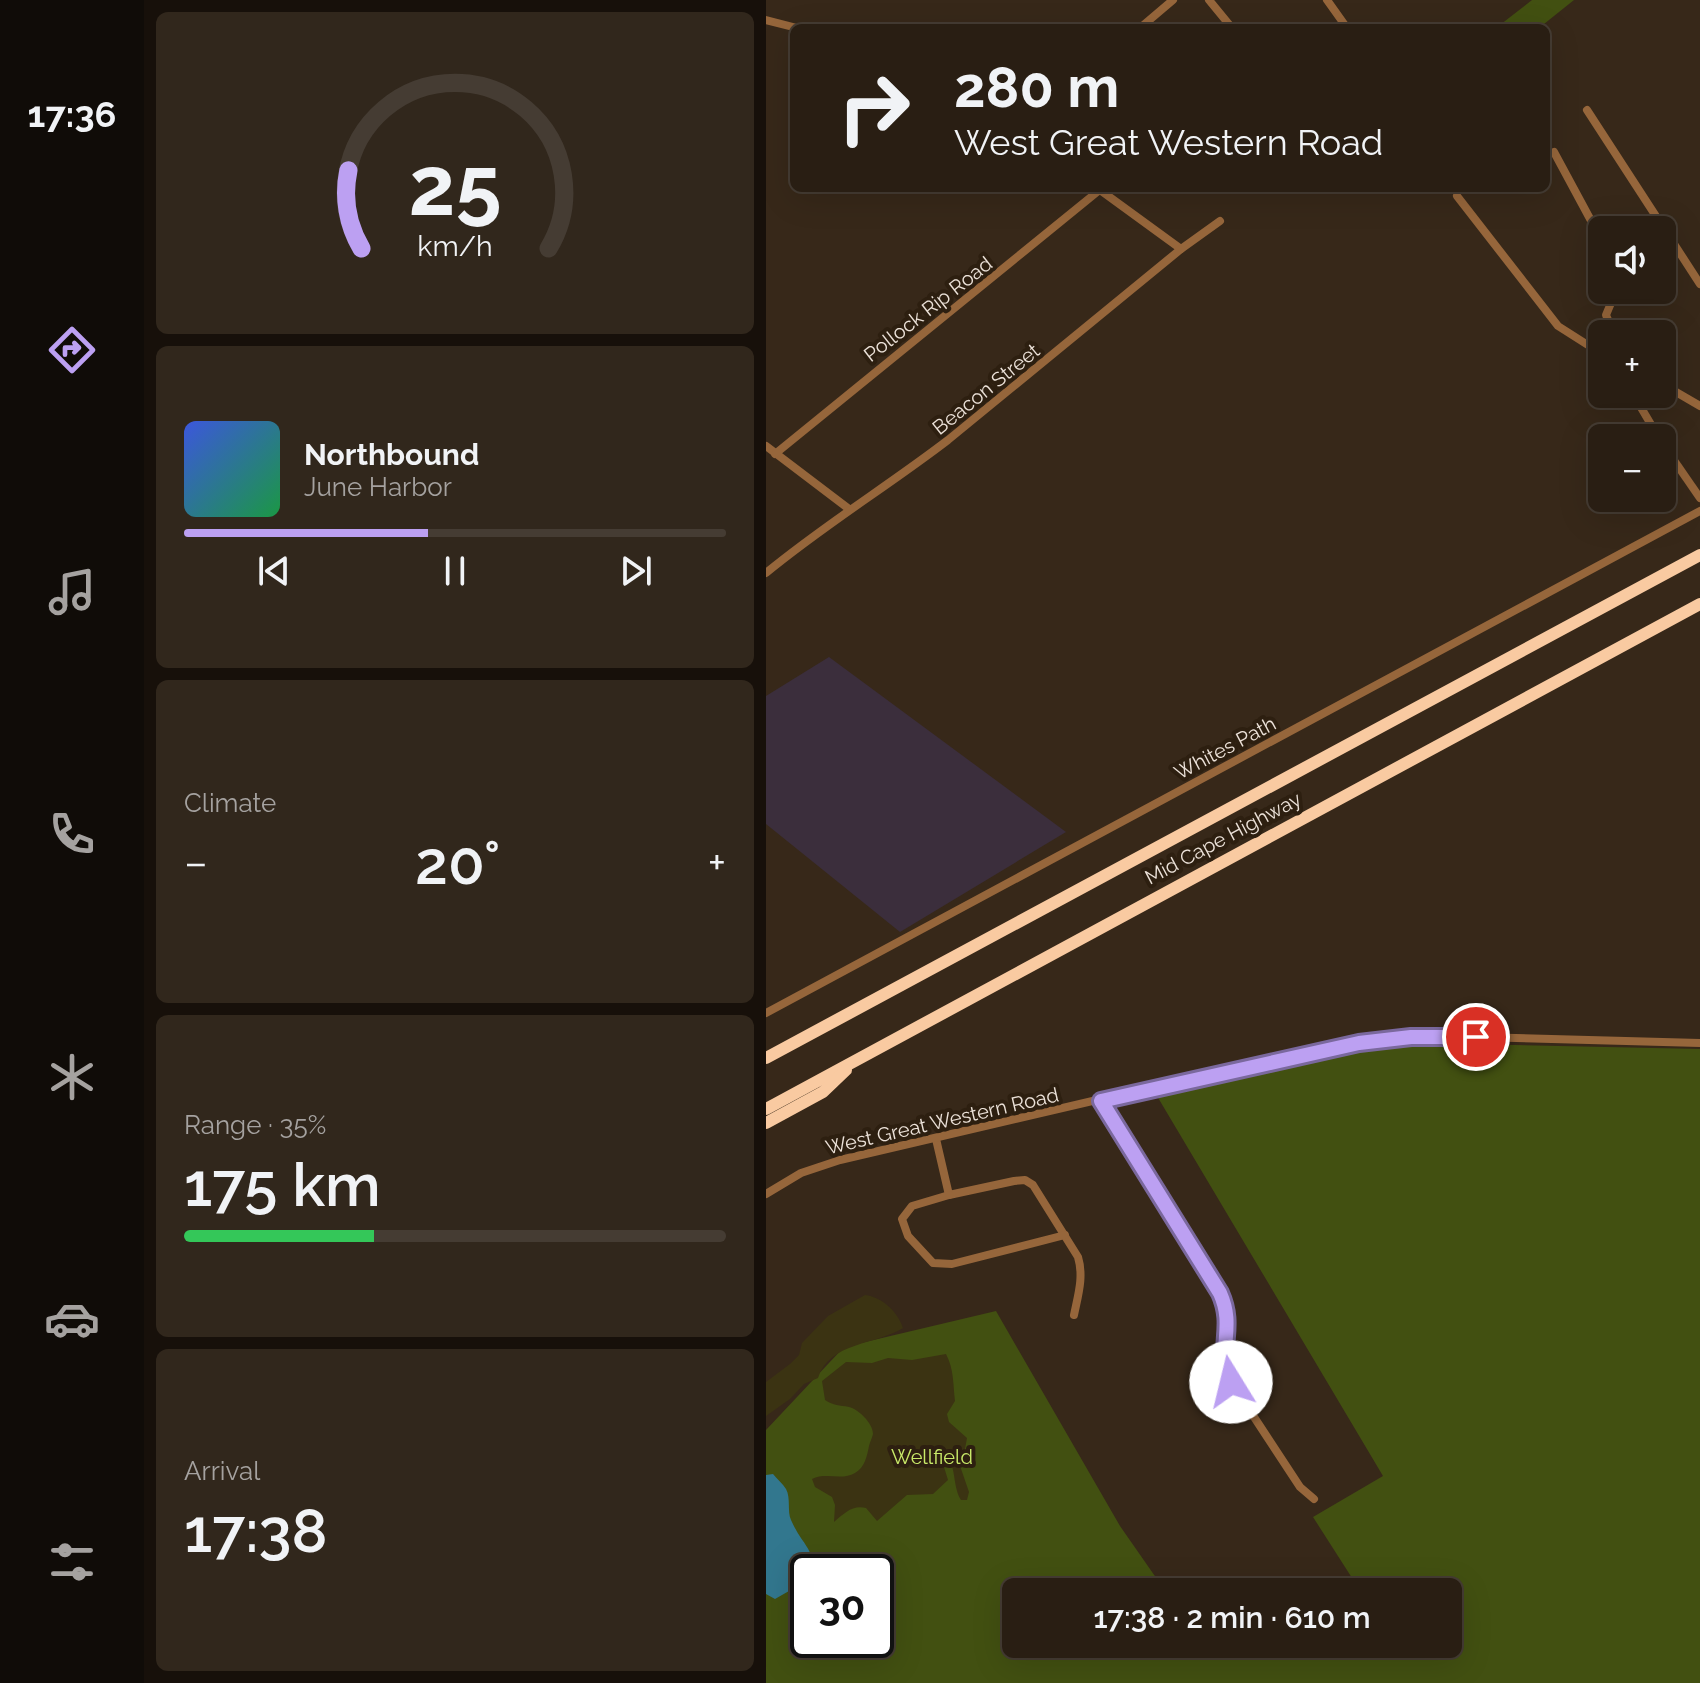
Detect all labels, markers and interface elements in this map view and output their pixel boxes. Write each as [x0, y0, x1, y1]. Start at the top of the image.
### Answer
text: 280 m [954, 54, 1119, 120]
icon: right [822, 56, 926, 160]
text: 17:36 [28, 93, 116, 135]
text: West Great Western Road [954, 121, 1383, 163]
text: 25 [408, 137, 502, 234]
map controls [1588, 216, 1676, 512]
button: sound [1588, 216, 1676, 304]
text: km/h [417, 229, 493, 263]
street label: Pollock Rip Road [859, 251, 997, 367]
button: + [1588, 320, 1676, 408]
icon: directions [44, 322, 100, 378]
street label: Beacon Street [928, 338, 1045, 440]
button: − [1588, 424, 1676, 512]
text: Northbound [304, 437, 479, 472]
text: June Harbor [304, 472, 452, 502]
icon: previous [252, 549, 296, 593]
icon: pause [433, 549, 477, 593]
icon: next [614, 549, 658, 593]
icon: music [44, 564, 100, 620]
street label: Whites Path [1170, 711, 1280, 785]
street label: Mid Cape Highway [1141, 787, 1305, 889]
text: Climate [184, 788, 276, 818]
icon: phone [44, 806, 100, 862]
text: 20° [415, 828, 500, 898]
text: − [184, 837, 208, 888]
text: + [708, 837, 726, 888]
pin [1442, 1003, 1510, 1071]
icon: arrive [1454, 1015, 1498, 1059]
icon: climate [44, 1049, 100, 1105]
street label: West Great Western Road [823, 1082, 1061, 1160]
text: Range · 35% [184, 1110, 326, 1140]
text: 175 km [184, 1150, 381, 1220]
icon: car [44, 1291, 100, 1347]
position arrow [1189, 1340, 1273, 1424]
park label: Wellfield [891, 1445, 973, 1469]
text: Arrival [184, 1456, 260, 1486]
text: 17:38 [184, 1496, 328, 1566]
icon: filters [44, 1534, 100, 1590]
speed limit sign: 30 [790, 1554, 894, 1658]
text: 17:38 · 2 min · 610 m [1093, 1600, 1371, 1635]

